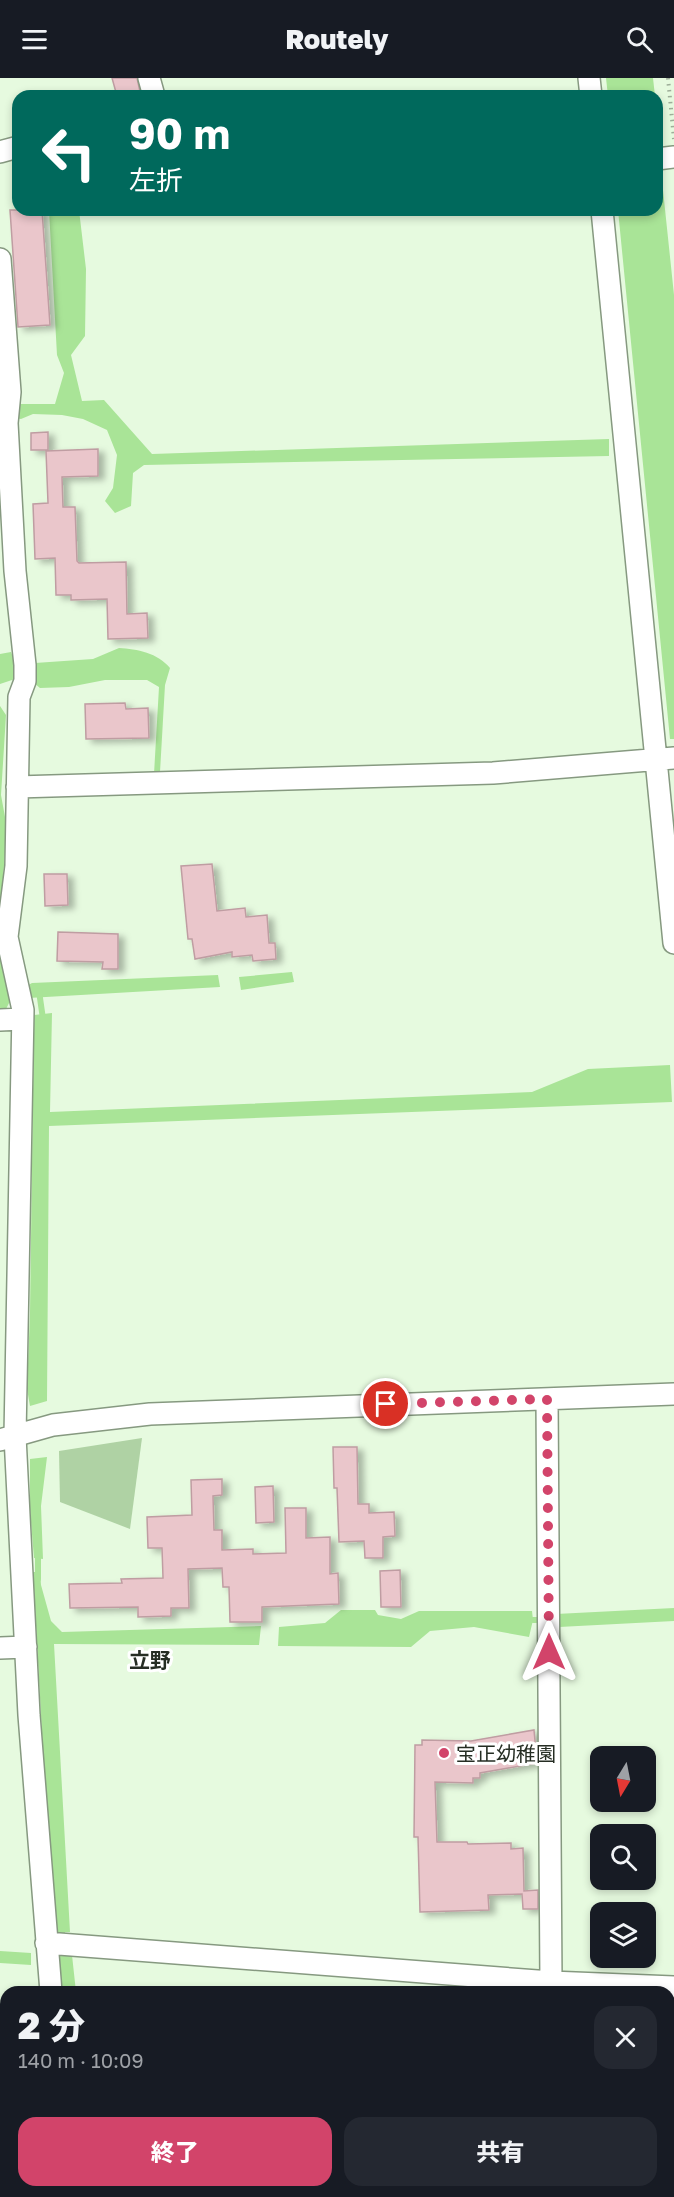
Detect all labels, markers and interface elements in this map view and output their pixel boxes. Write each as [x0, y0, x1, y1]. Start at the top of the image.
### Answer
icon: menu [18, 23, 51, 56]
text: Routely [285, 23, 389, 55]
icon: search [623, 23, 656, 56]
text: 90 m [129, 108, 230, 158]
icon: left [30, 114, 108, 192]
text: 左折 [129, 164, 183, 196]
pin [360, 1378, 411, 1429]
icon: arrive [369, 1387, 402, 1420]
position arrow [517, 1620, 581, 1684]
district label: 立野 [129, 1647, 171, 1673]
place label: 宝正幼稚園 [456, 1741, 556, 1765]
marker: 宝正幼稚園 [437, 1746, 451, 1760]
north arrow [590, 1746, 656, 1812]
map controls [590, 1746, 656, 1968]
button: search [590, 1824, 656, 1890]
button: layers [590, 1902, 656, 1968]
text: 2 分 [18, 2004, 85, 2047]
button: close [594, 2006, 657, 2069]
text: 140 m · 10:09 [18, 2048, 144, 2072]
button: 終了 [18, 2117, 332, 2186]
button: 共有 [344, 2117, 657, 2186]

